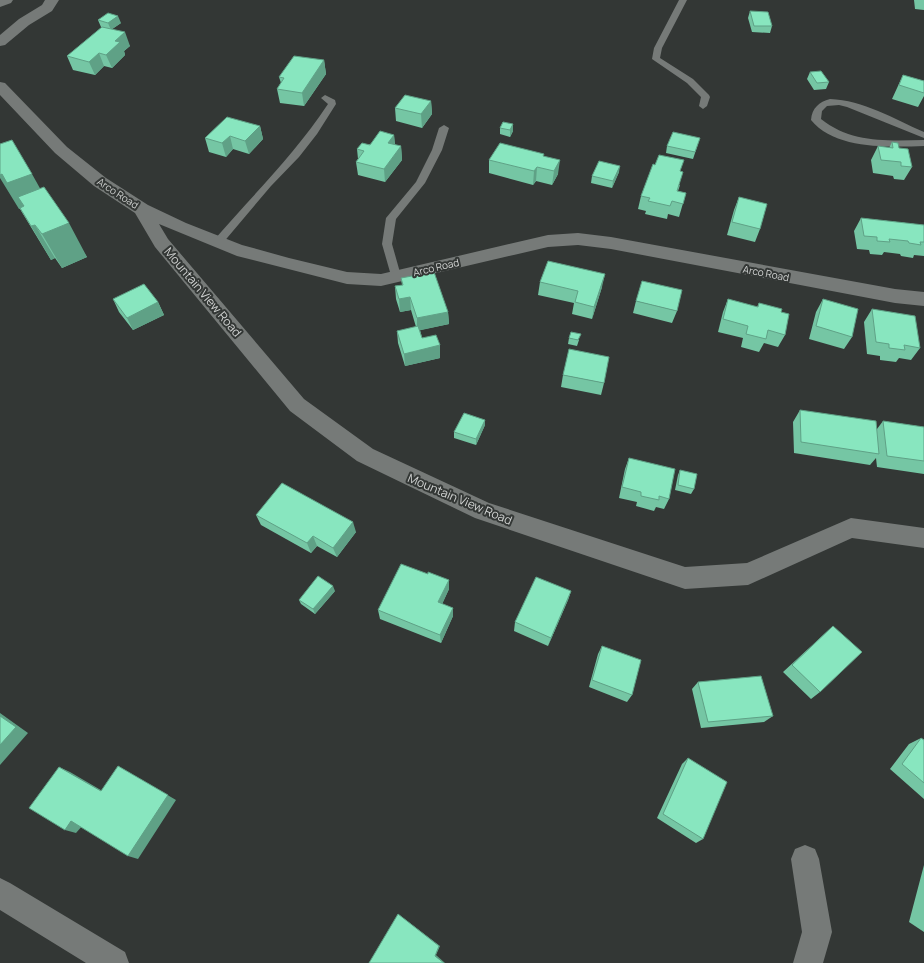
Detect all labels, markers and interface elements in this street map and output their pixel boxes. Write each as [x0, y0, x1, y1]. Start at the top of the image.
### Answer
street label: Arco Road [95, 174, 142, 212]
street label: Mountain View Road [161, 244, 245, 340]
street label: Arco Road [412, 255, 460, 279]
street label: Arco Road [742, 262, 790, 284]
street label: Mountain View Road [405, 469, 515, 529]

